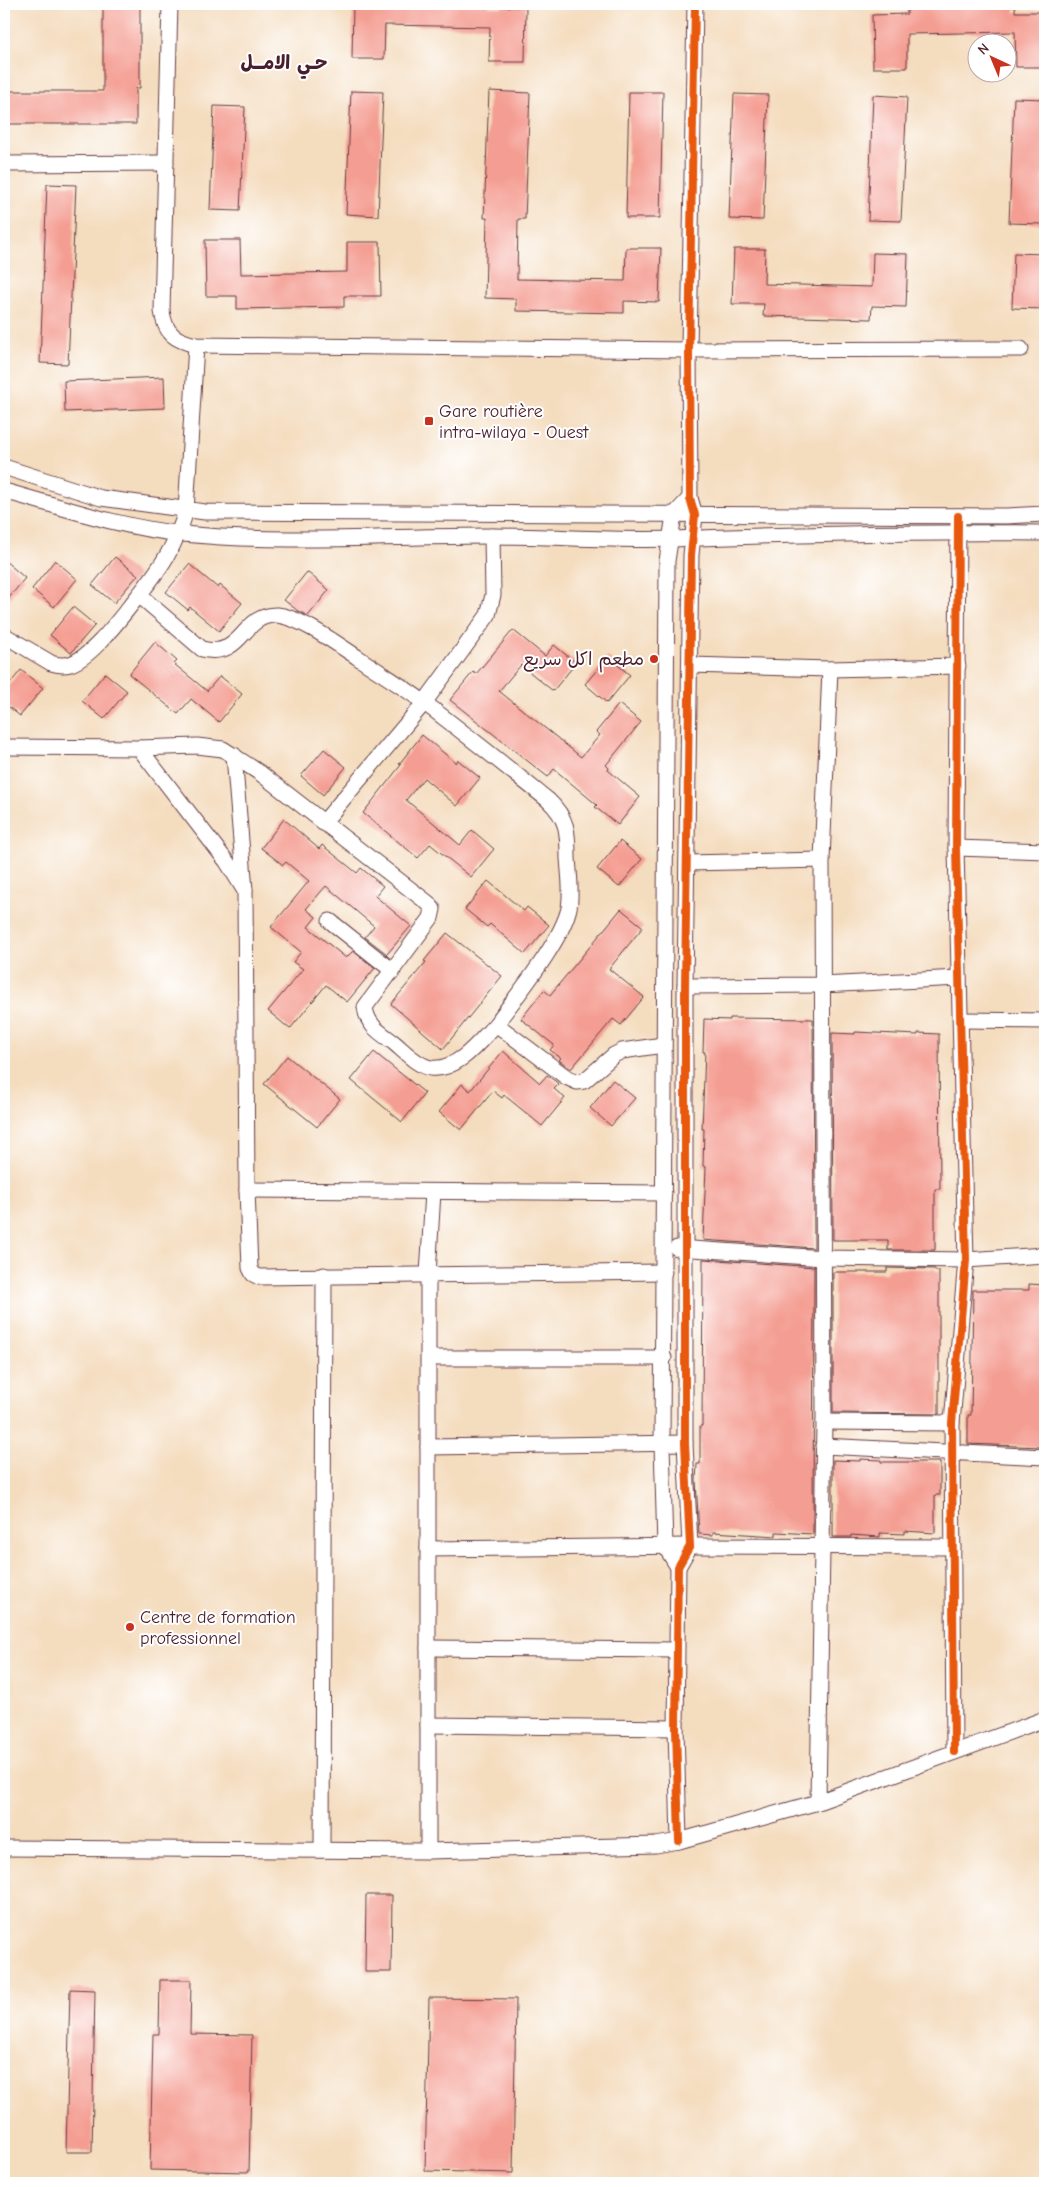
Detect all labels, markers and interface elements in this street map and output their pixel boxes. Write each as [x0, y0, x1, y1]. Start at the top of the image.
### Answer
north arrow [966, 32, 1016, 82]
text: N [974, 40, 993, 58]
district label: حـي الامــل [241, 52, 327, 79]
place label: Gare routière intra-wilaya - Ouest [439, 401, 589, 443]
marker: Gare routière intra-wilaya - Ouest [423, 415, 435, 427]
place label: مطعم اكل سريع [523, 649, 644, 673]
marker: مطعم اكل سريع [648, 653, 660, 665]
place label: Centre de formation professionnel [140, 1607, 296, 1649]
marker: Centre de formation professionnel [124, 1621, 136, 1633]

